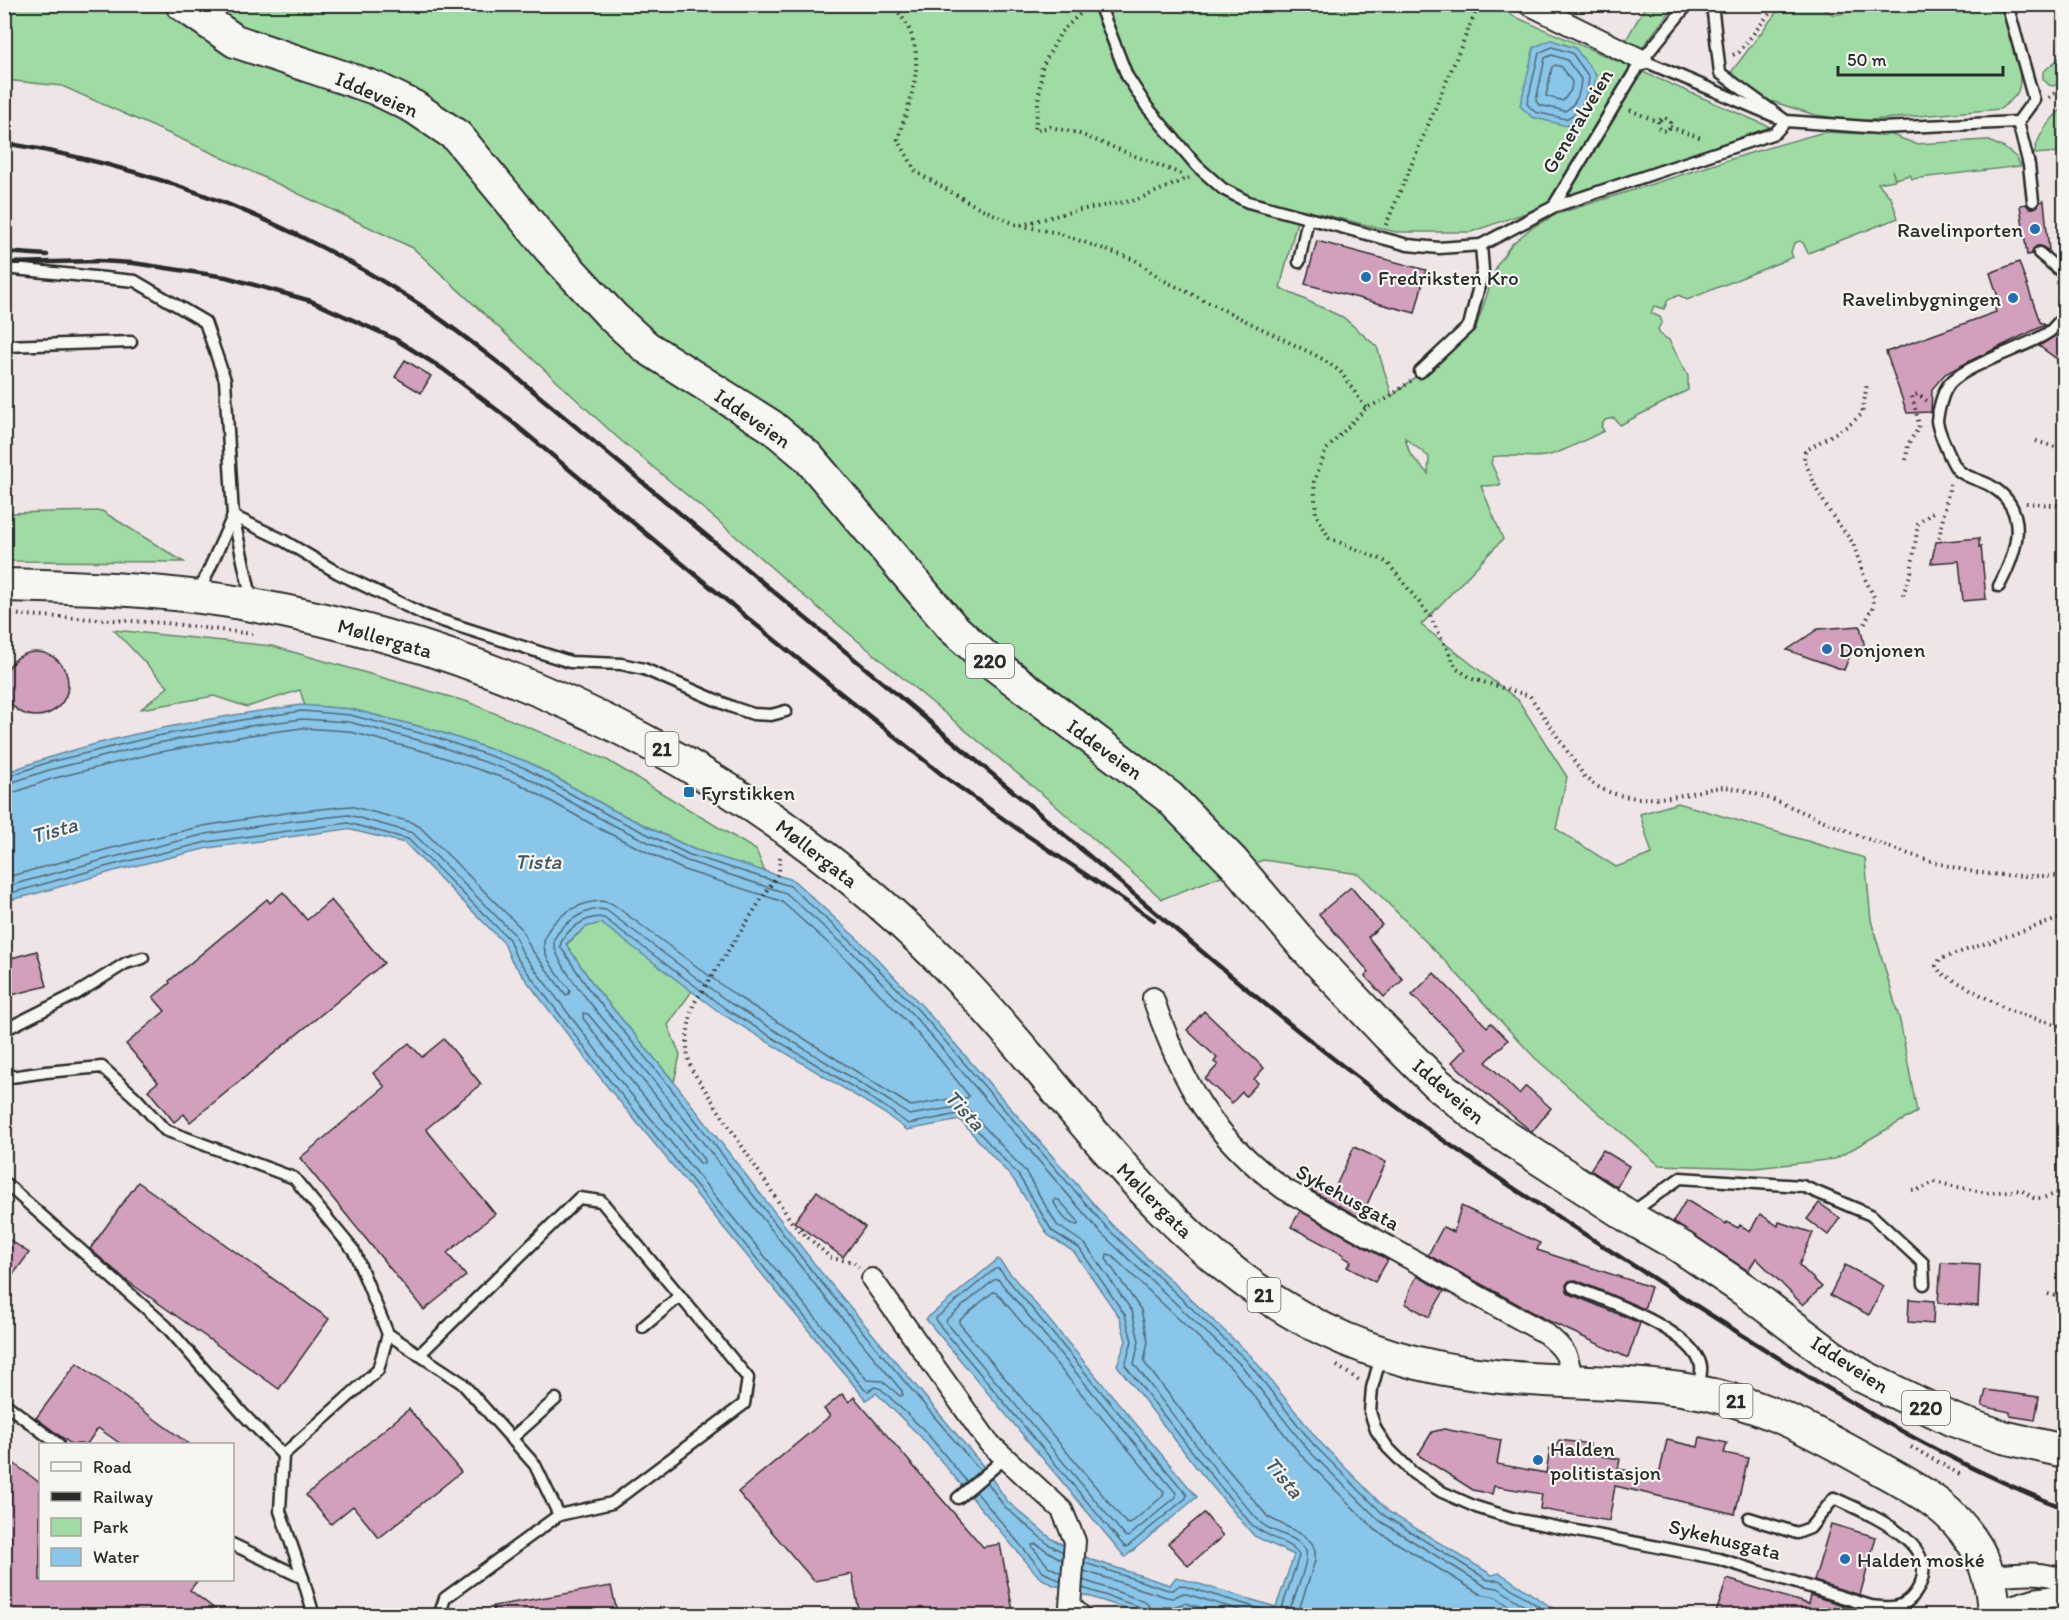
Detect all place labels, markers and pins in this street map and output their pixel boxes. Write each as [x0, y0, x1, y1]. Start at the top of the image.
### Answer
place label: Ravelinporten [1897, 217, 2023, 242]
marker: Ravelinporten [2028, 222, 2042, 236]
place label: Fredriksten Kro [1378, 265, 1519, 290]
marker: Fredriksten Kro [1359, 270, 1373, 284]
place label: Ravelinbygningen [1842, 286, 2001, 311]
marker: Ravelinbygningen [2006, 291, 2020, 305]
place label: Donjonen [1839, 637, 1925, 662]
marker: Donjonen [1820, 642, 1834, 656]
place label: Fyrstikken [701, 780, 795, 805]
marker: Fyrstikken [682, 785, 696, 799]
place label: Halden politistasjon [1550, 1436, 1661, 1485]
marker: Halden politistasjon [1531, 1453, 1545, 1467]
place label: Halden moské [1857, 1547, 1985, 1572]
marker: Halden moské [1838, 1552, 1852, 1566]

